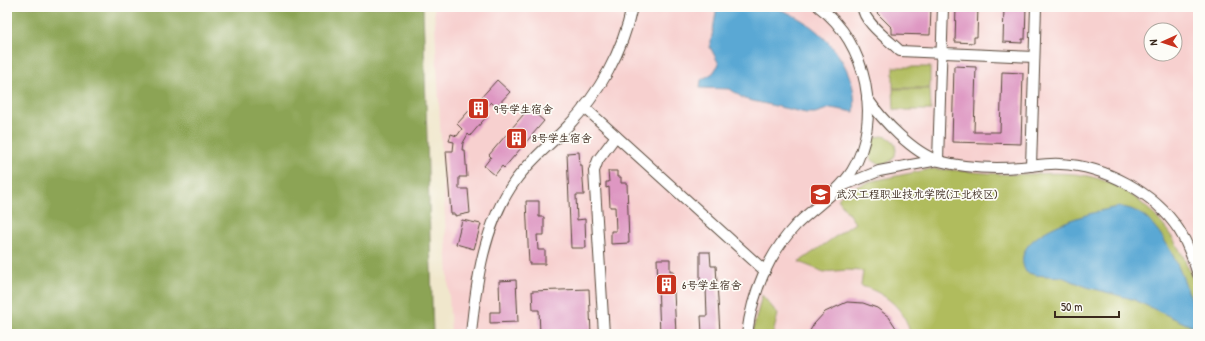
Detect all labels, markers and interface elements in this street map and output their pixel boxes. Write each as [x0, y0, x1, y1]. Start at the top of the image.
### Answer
north arrow [1143, 22, 1183, 62]
text: N [1146, 39, 1160, 46]
building icon: 9号学生宿舍 [465, 96, 491, 122]
place label: 9号学生宿舍 [494, 102, 553, 116]
building icon: 8号学生宿舍 [504, 125, 530, 151]
place label: 8号学生宿舍 [532, 131, 592, 145]
school or university icon: 武汉工程职业技术学院(江北校区) [808, 181, 834, 207]
place label: 武汉工程职业技术学院(江北校区) [836, 187, 998, 201]
building icon: 6号学生宿舍 [653, 272, 679, 298]
place label: 6号学生宿舍 [682, 278, 741, 292]
scale bar [1055, 293, 1119, 319]
text: 50 m [1061, 298, 1082, 315]

